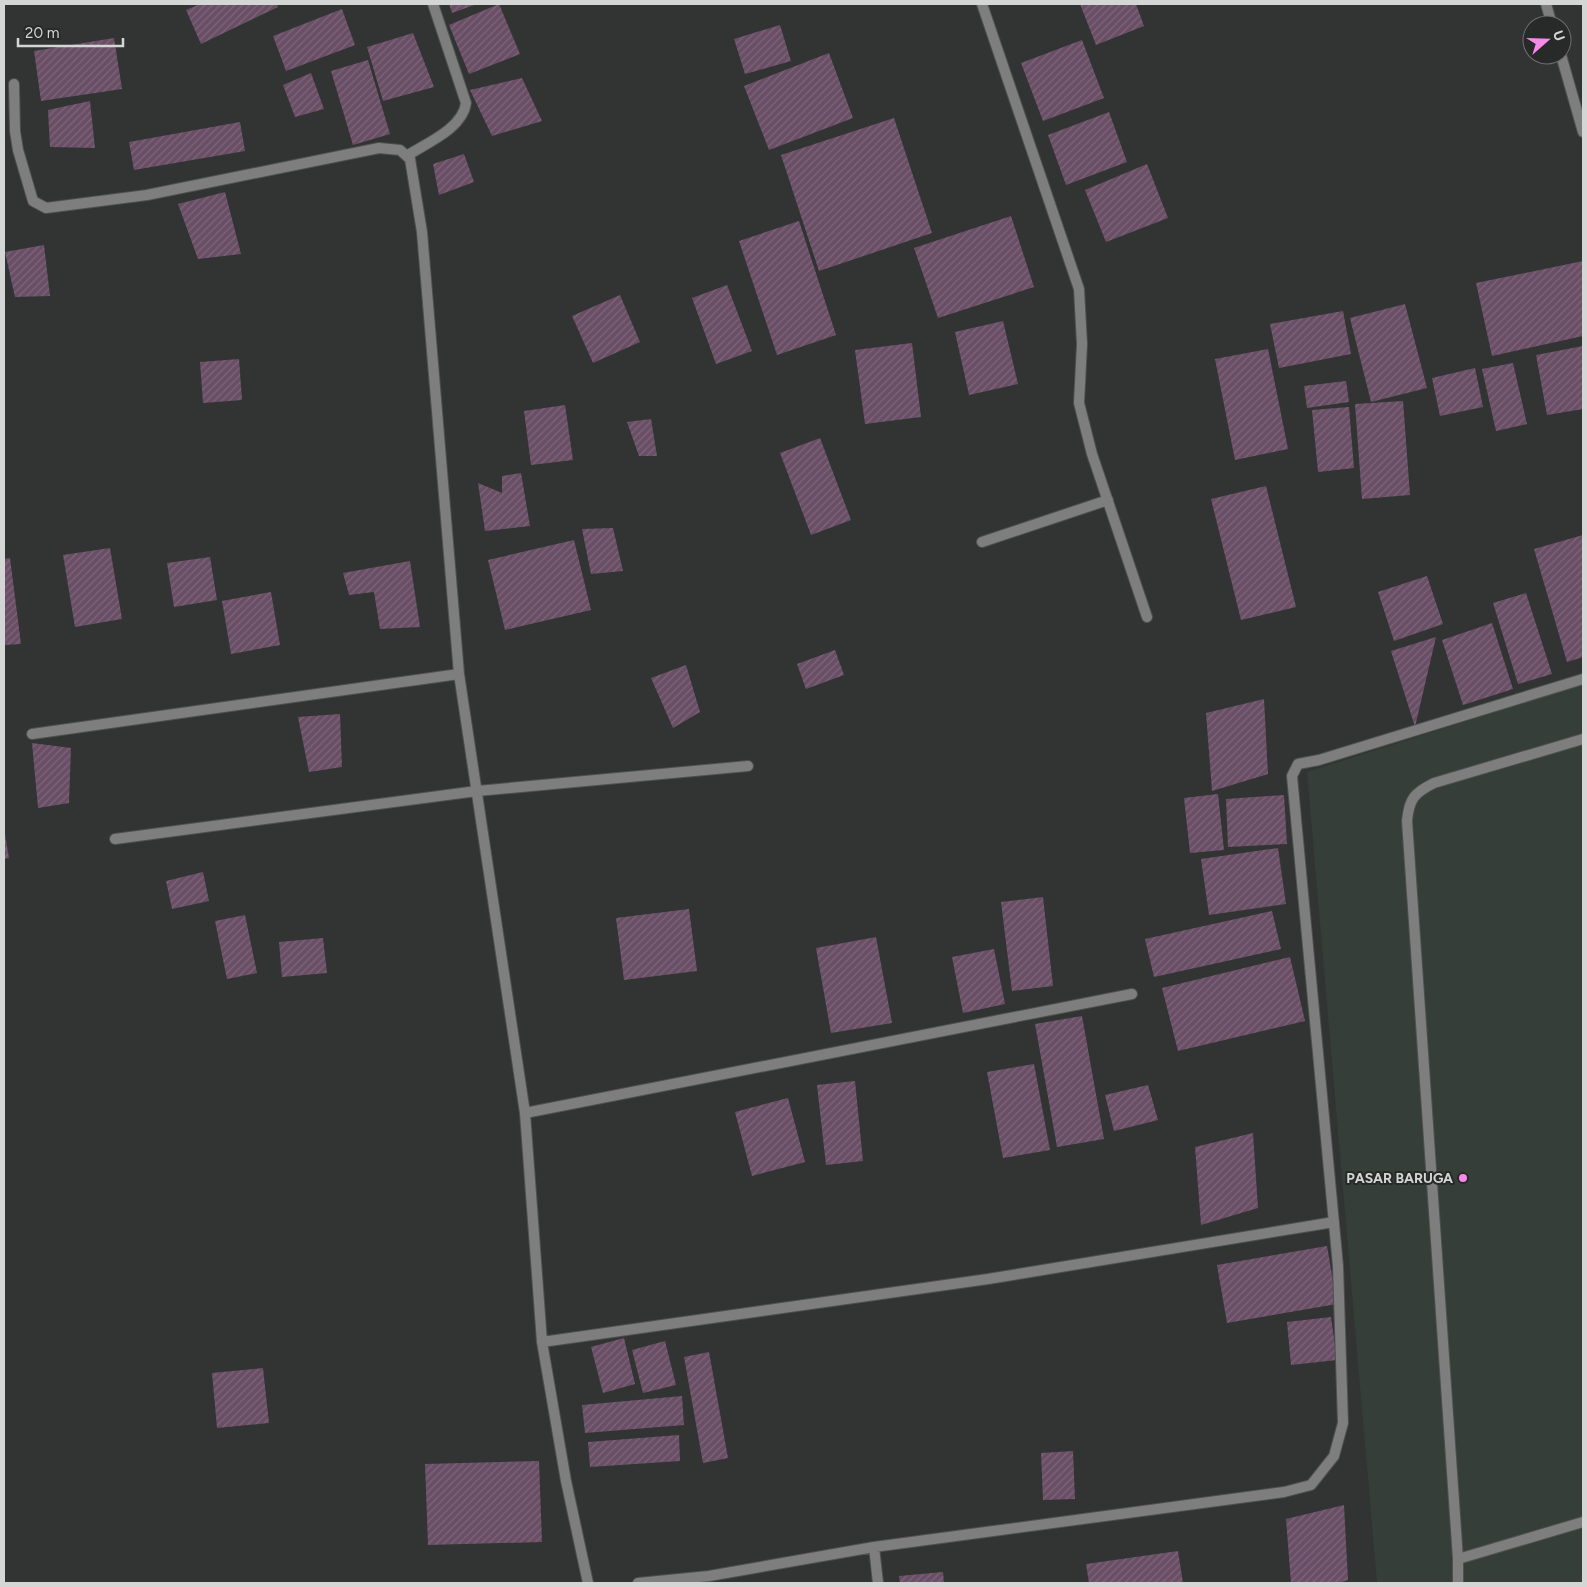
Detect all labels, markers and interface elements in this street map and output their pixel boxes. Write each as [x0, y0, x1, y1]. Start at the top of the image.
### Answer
scale bar [18, 15, 122, 47]
north arrow [1522, 15, 1572, 65]
text: 20 m [25, 24, 59, 42]
text: U [1549, 28, 1568, 43]
place label: PASAR BARUGA [1346, 1170, 1453, 1187]
marker: PASAR BARUGA [1457, 1172, 1469, 1184]

